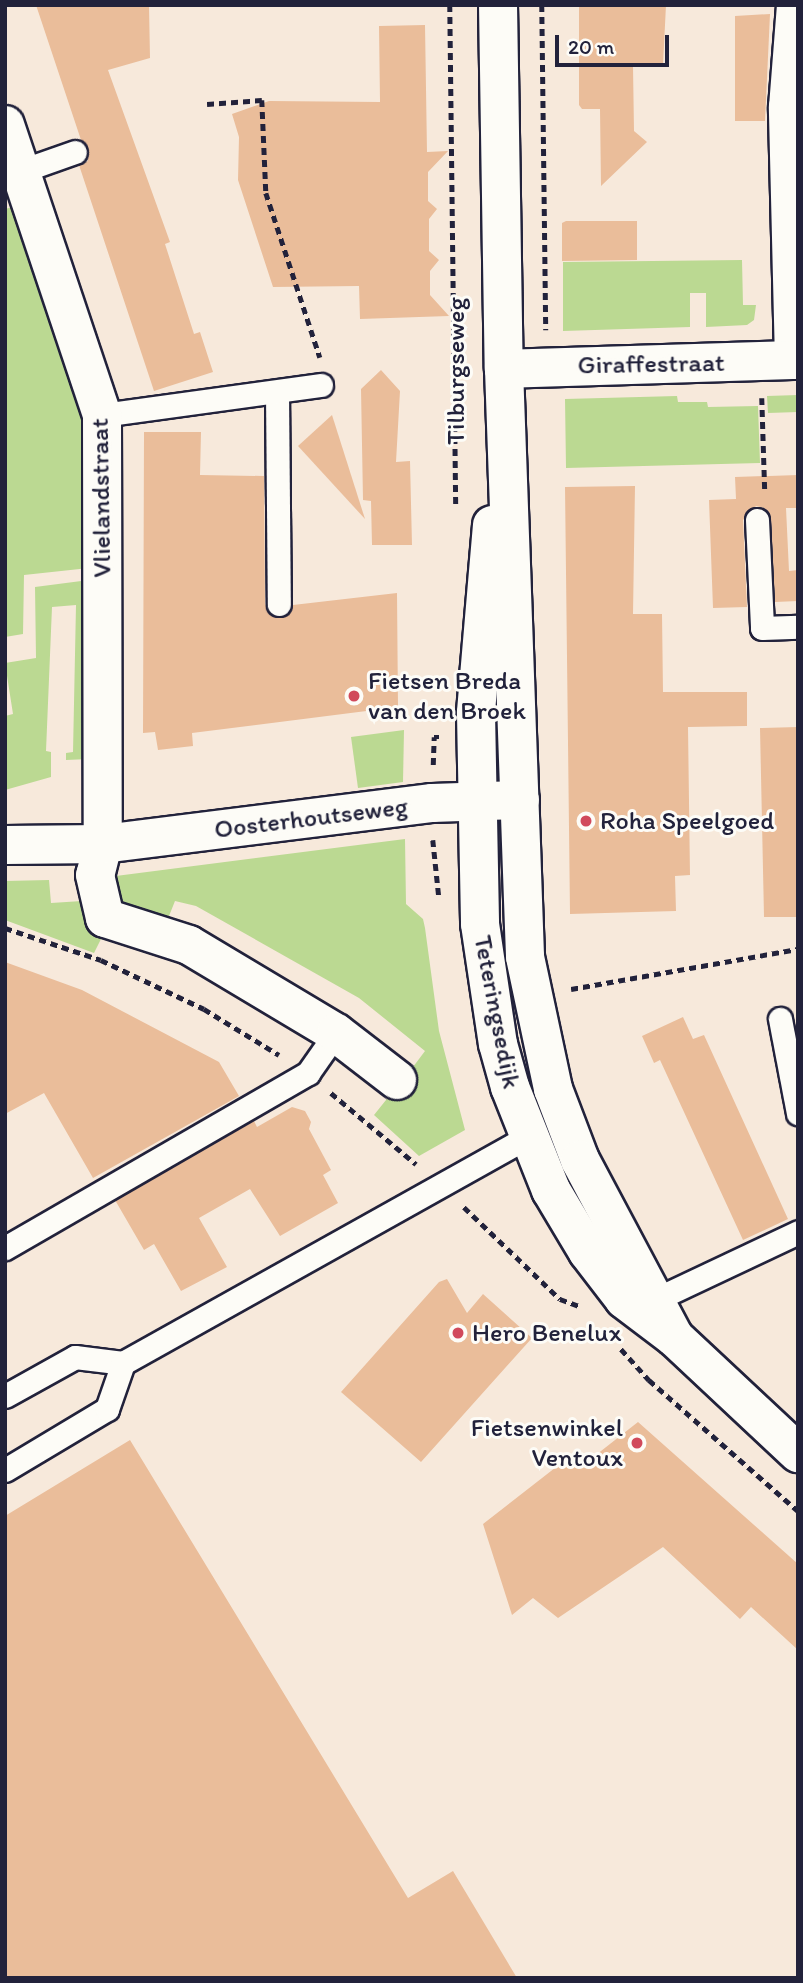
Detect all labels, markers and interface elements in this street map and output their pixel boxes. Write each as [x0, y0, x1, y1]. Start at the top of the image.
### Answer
scale bar [558, 21, 672, 65]
text: 20 m [568, 34, 614, 59]
street label: Tilburgseweg [440, 297, 472, 445]
street label: Giraffestraat [577, 347, 725, 381]
street label: Vlielandstraat [84, 418, 118, 578]
place label: Fietsen Breda van den Broek [368, 665, 526, 726]
marker: Fietsen Breda van den Broek [346, 688, 362, 704]
street label: Oosterhoutseweg [212, 791, 410, 845]
place label: Roha Speelgoed [600, 805, 775, 837]
marker: Roha Speelgoed [578, 813, 594, 829]
street label: Teteringsedijk [467, 933, 527, 1091]
place label: Hero Benelux [472, 1317, 623, 1349]
marker: Hero Benelux [450, 1325, 466, 1341]
place label: Fietsenwinkel Ventoux [471, 1412, 623, 1474]
marker: Fietsenwinkel Ventoux [629, 1435, 645, 1451]

